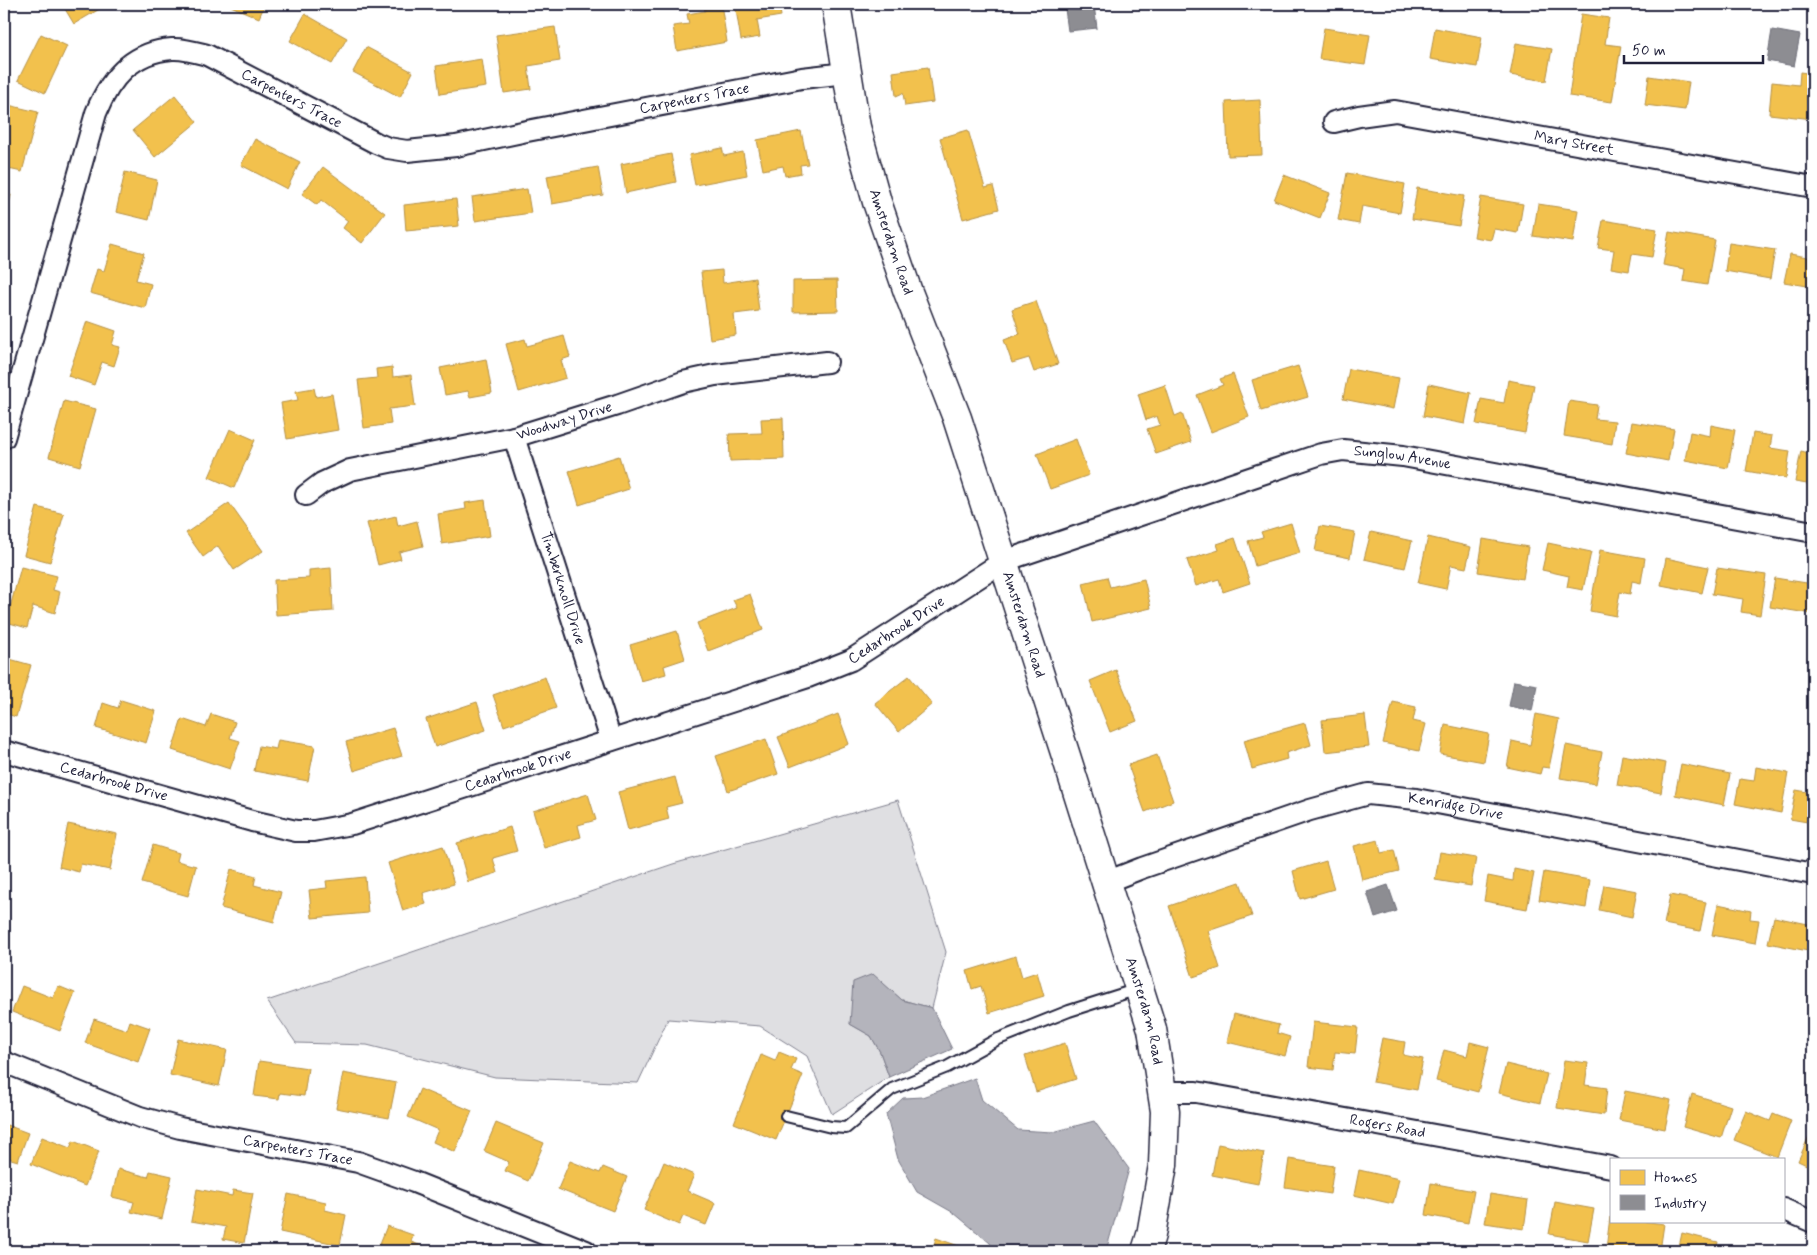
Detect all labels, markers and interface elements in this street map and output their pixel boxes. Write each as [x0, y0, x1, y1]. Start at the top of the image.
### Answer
scale bar [1624, 32, 1763, 64]
text: 50 m [1632, 41, 1666, 61]
street label: Carpenters Trace [237, 64, 346, 134]
street label: Carpenters Trace [638, 78, 751, 119]
street label: Mary Street [1532, 126, 1616, 161]
street label: Amsterdam Road [864, 187, 918, 298]
street label: Woodway Drive [514, 397, 615, 446]
street label: Sunglow Avenue [1353, 441, 1453, 475]
street label: Timberknoll Drive [535, 529, 590, 648]
street label: Amsterdam Road [997, 569, 1050, 680]
street label: Cedarbrook Drive [844, 592, 949, 669]
street label: Cedarbrook Drive [462, 744, 574, 797]
street label: Cedarbrook Drive [57, 757, 170, 807]
street label: Kenridge Drive [1407, 788, 1505, 825]
street label: Amsterdam Road [1120, 955, 1168, 1066]
street label: Rogers Road [1348, 1110, 1427, 1143]
street label: Carpenters Trace [241, 1130, 354, 1171]
legend [1610, 1158, 1784, 1222]
text: Homes [1654, 1168, 1697, 1188]
text: Industry [1654, 1194, 1707, 1214]

